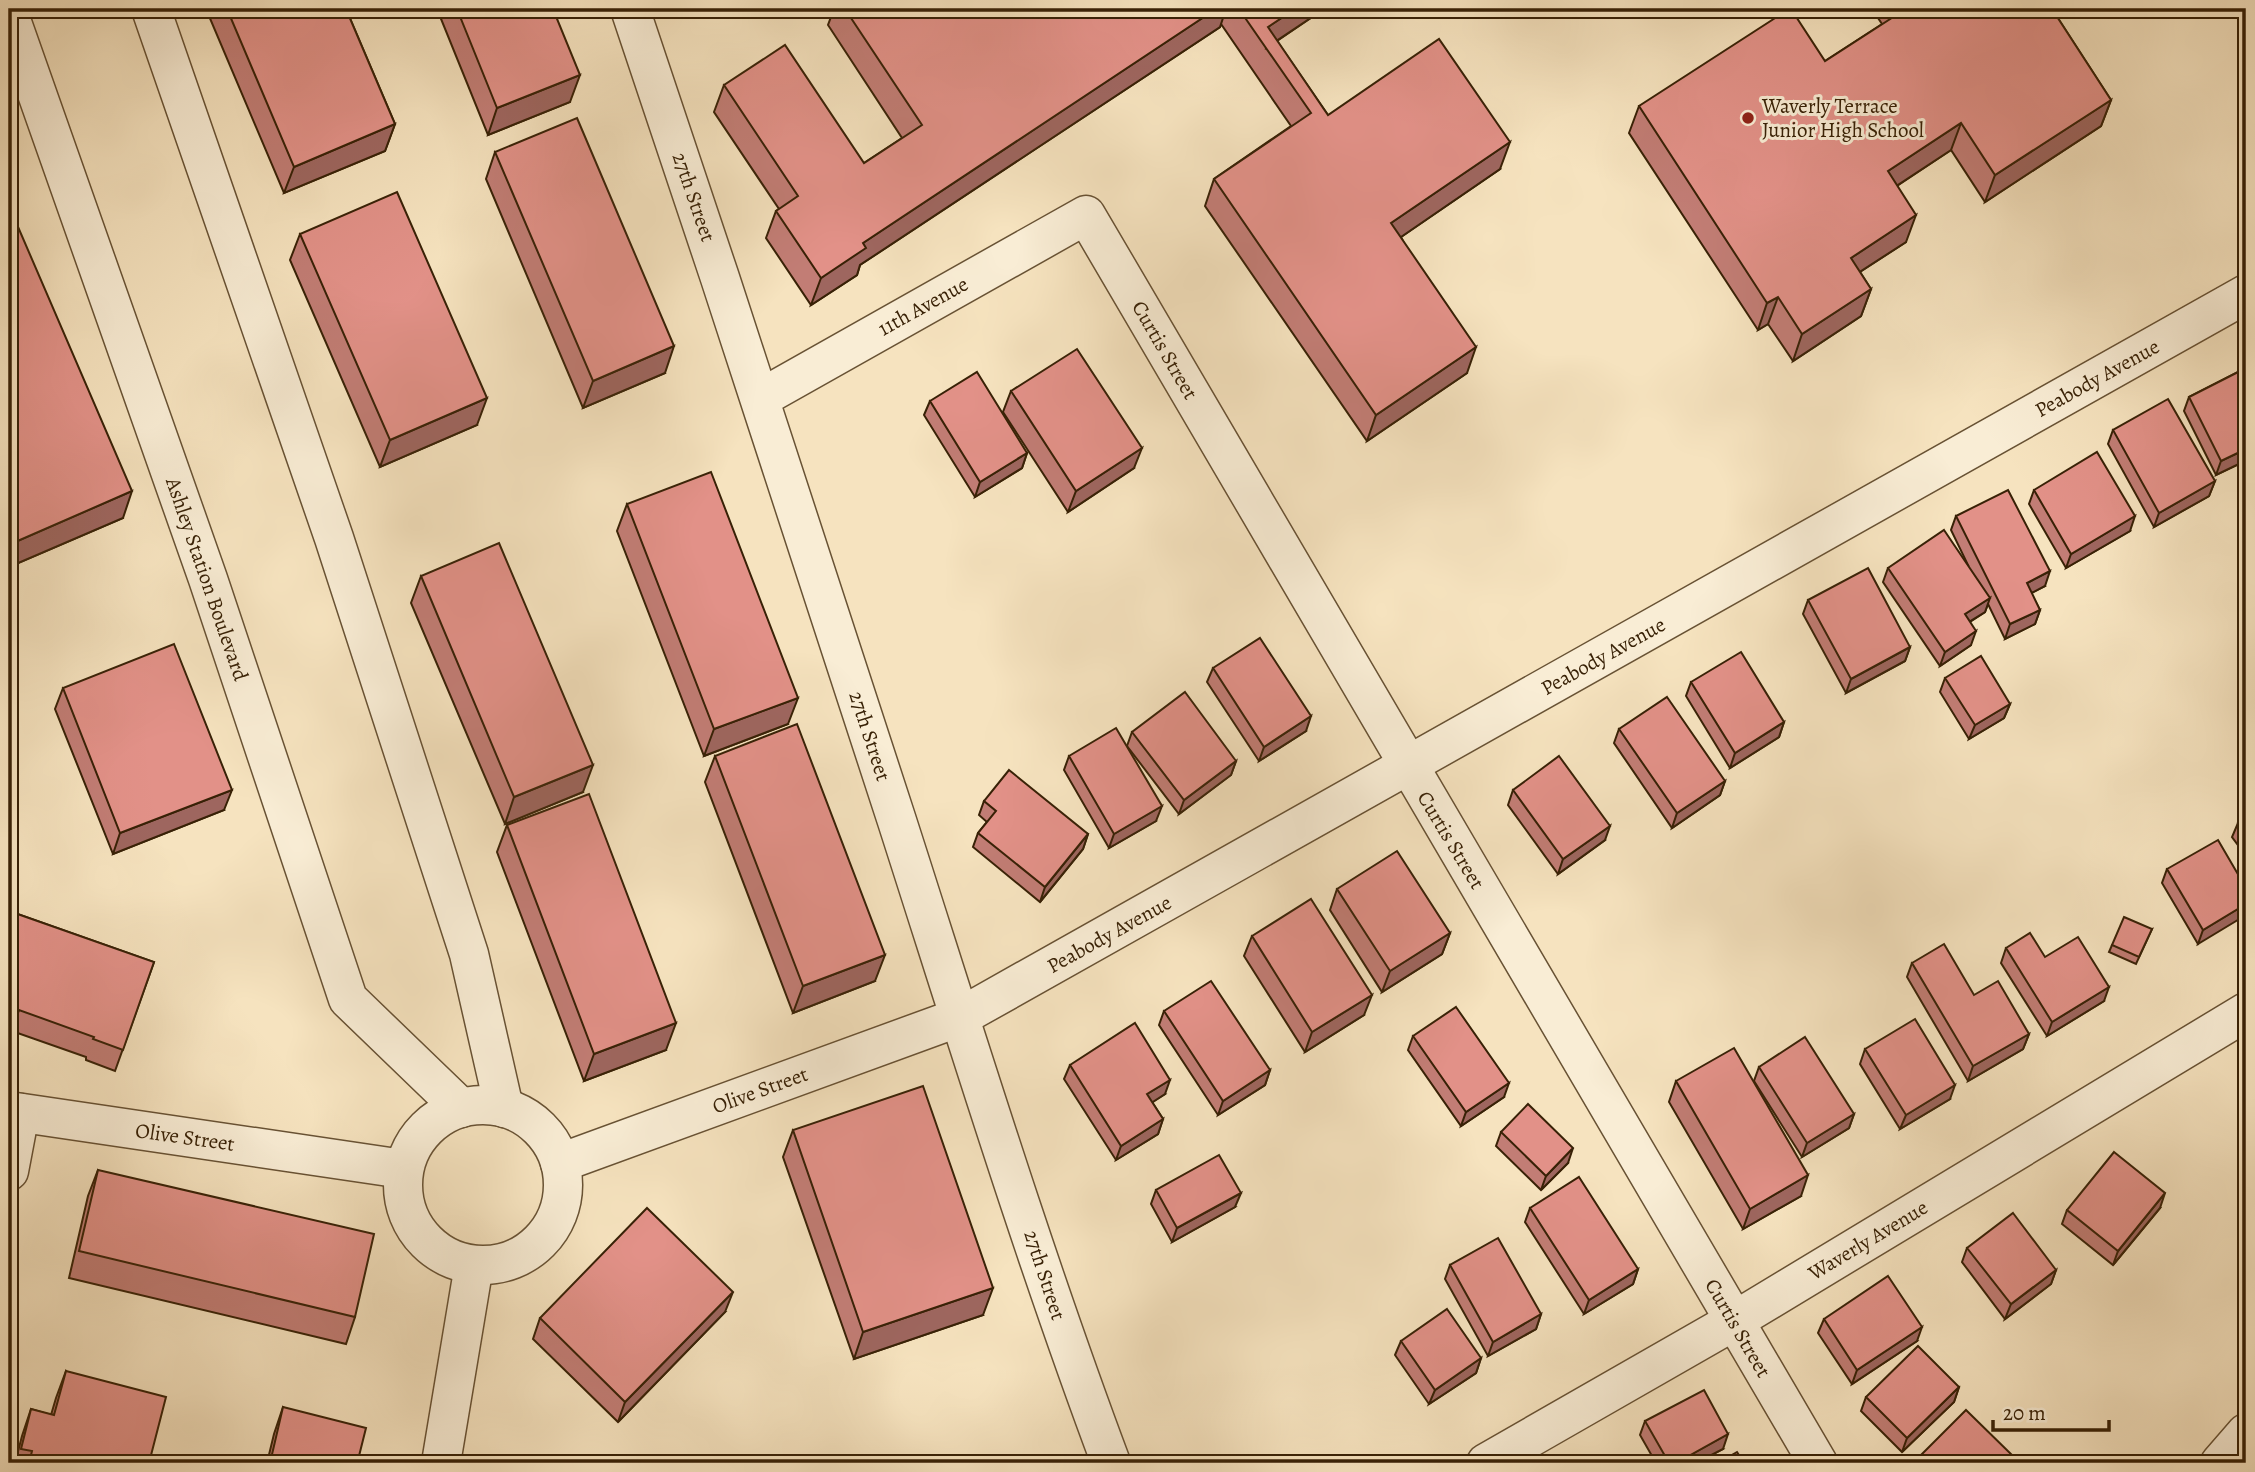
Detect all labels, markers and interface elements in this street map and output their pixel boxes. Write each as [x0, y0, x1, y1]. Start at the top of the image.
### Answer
place label: Waverly Terrace Junior High School [1761, 92, 1924, 144]
marker: Waverly Terrace Junior High School [1740, 110, 1756, 126]
street label: 27th Street [666, 149, 722, 245]
street label: 11th Avenue [873, 270, 973, 342]
street label: Curtis Street [1125, 296, 1205, 405]
street label: Peabody Avenue [2030, 332, 2164, 424]
street label: Ashley Station Boulevard [159, 473, 255, 685]
street label: Peabody Avenue [1536, 610, 1670, 702]
street label: 27th Street [842, 688, 898, 784]
street label: Curtis Street [1411, 786, 1491, 894]
street label: Peabody Avenue [1042, 888, 1176, 980]
street label: Olive Street [708, 1060, 812, 1120]
street label: Olive Street [134, 1116, 236, 1158]
street label: Waverly Avenue [1802, 1193, 1933, 1287]
street label: 27th Street [1017, 1227, 1073, 1323]
street label: Curtis Street [1698, 1274, 1778, 1383]
scale bar [1993, 1388, 2108, 1432]
text: 20 m [2003, 1399, 2046, 1427]

